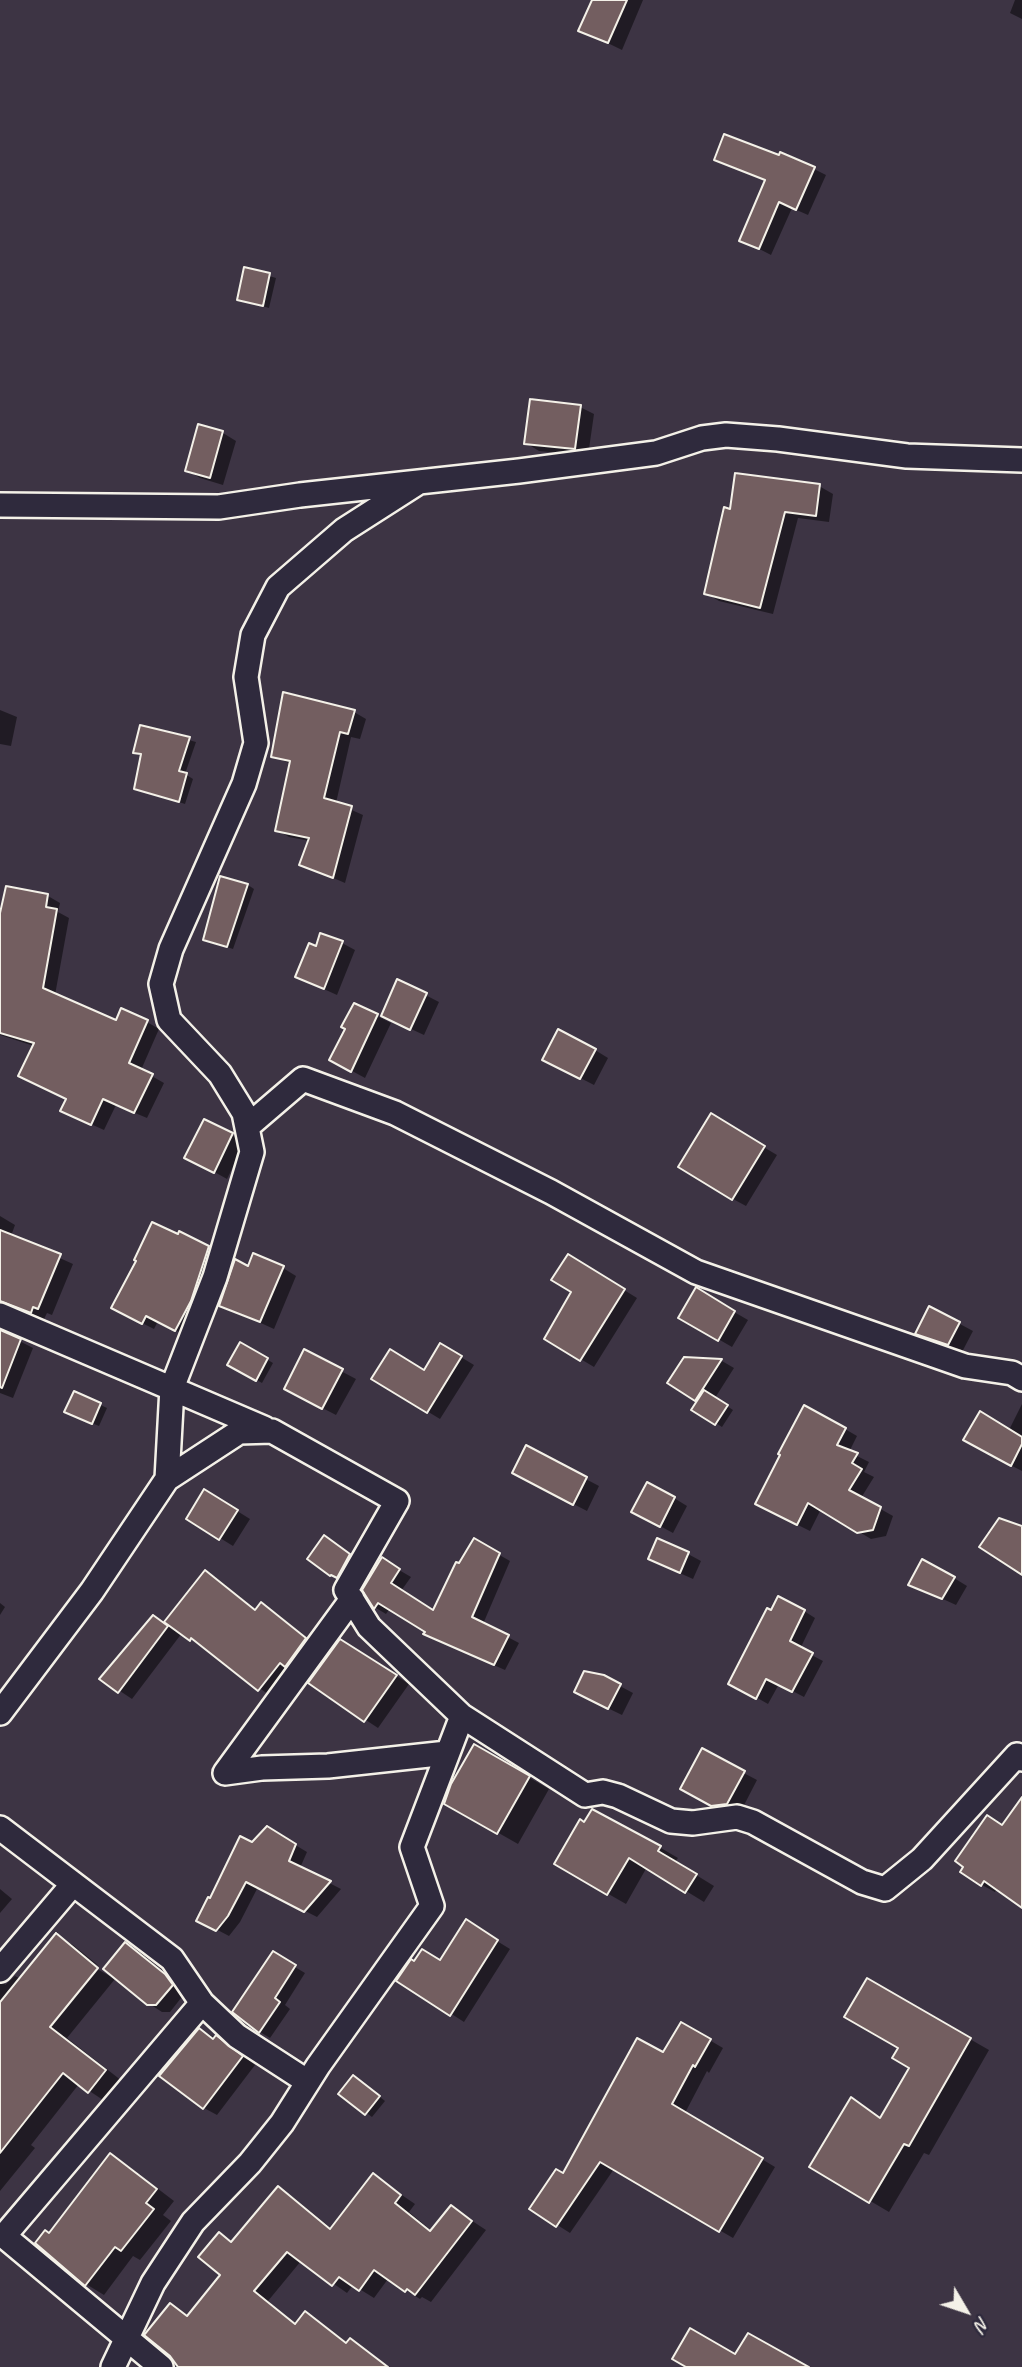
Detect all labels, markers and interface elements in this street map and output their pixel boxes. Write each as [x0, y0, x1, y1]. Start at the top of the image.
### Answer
north arrow [931, 2276, 1001, 2346]
text: N [969, 2312, 995, 2336]

